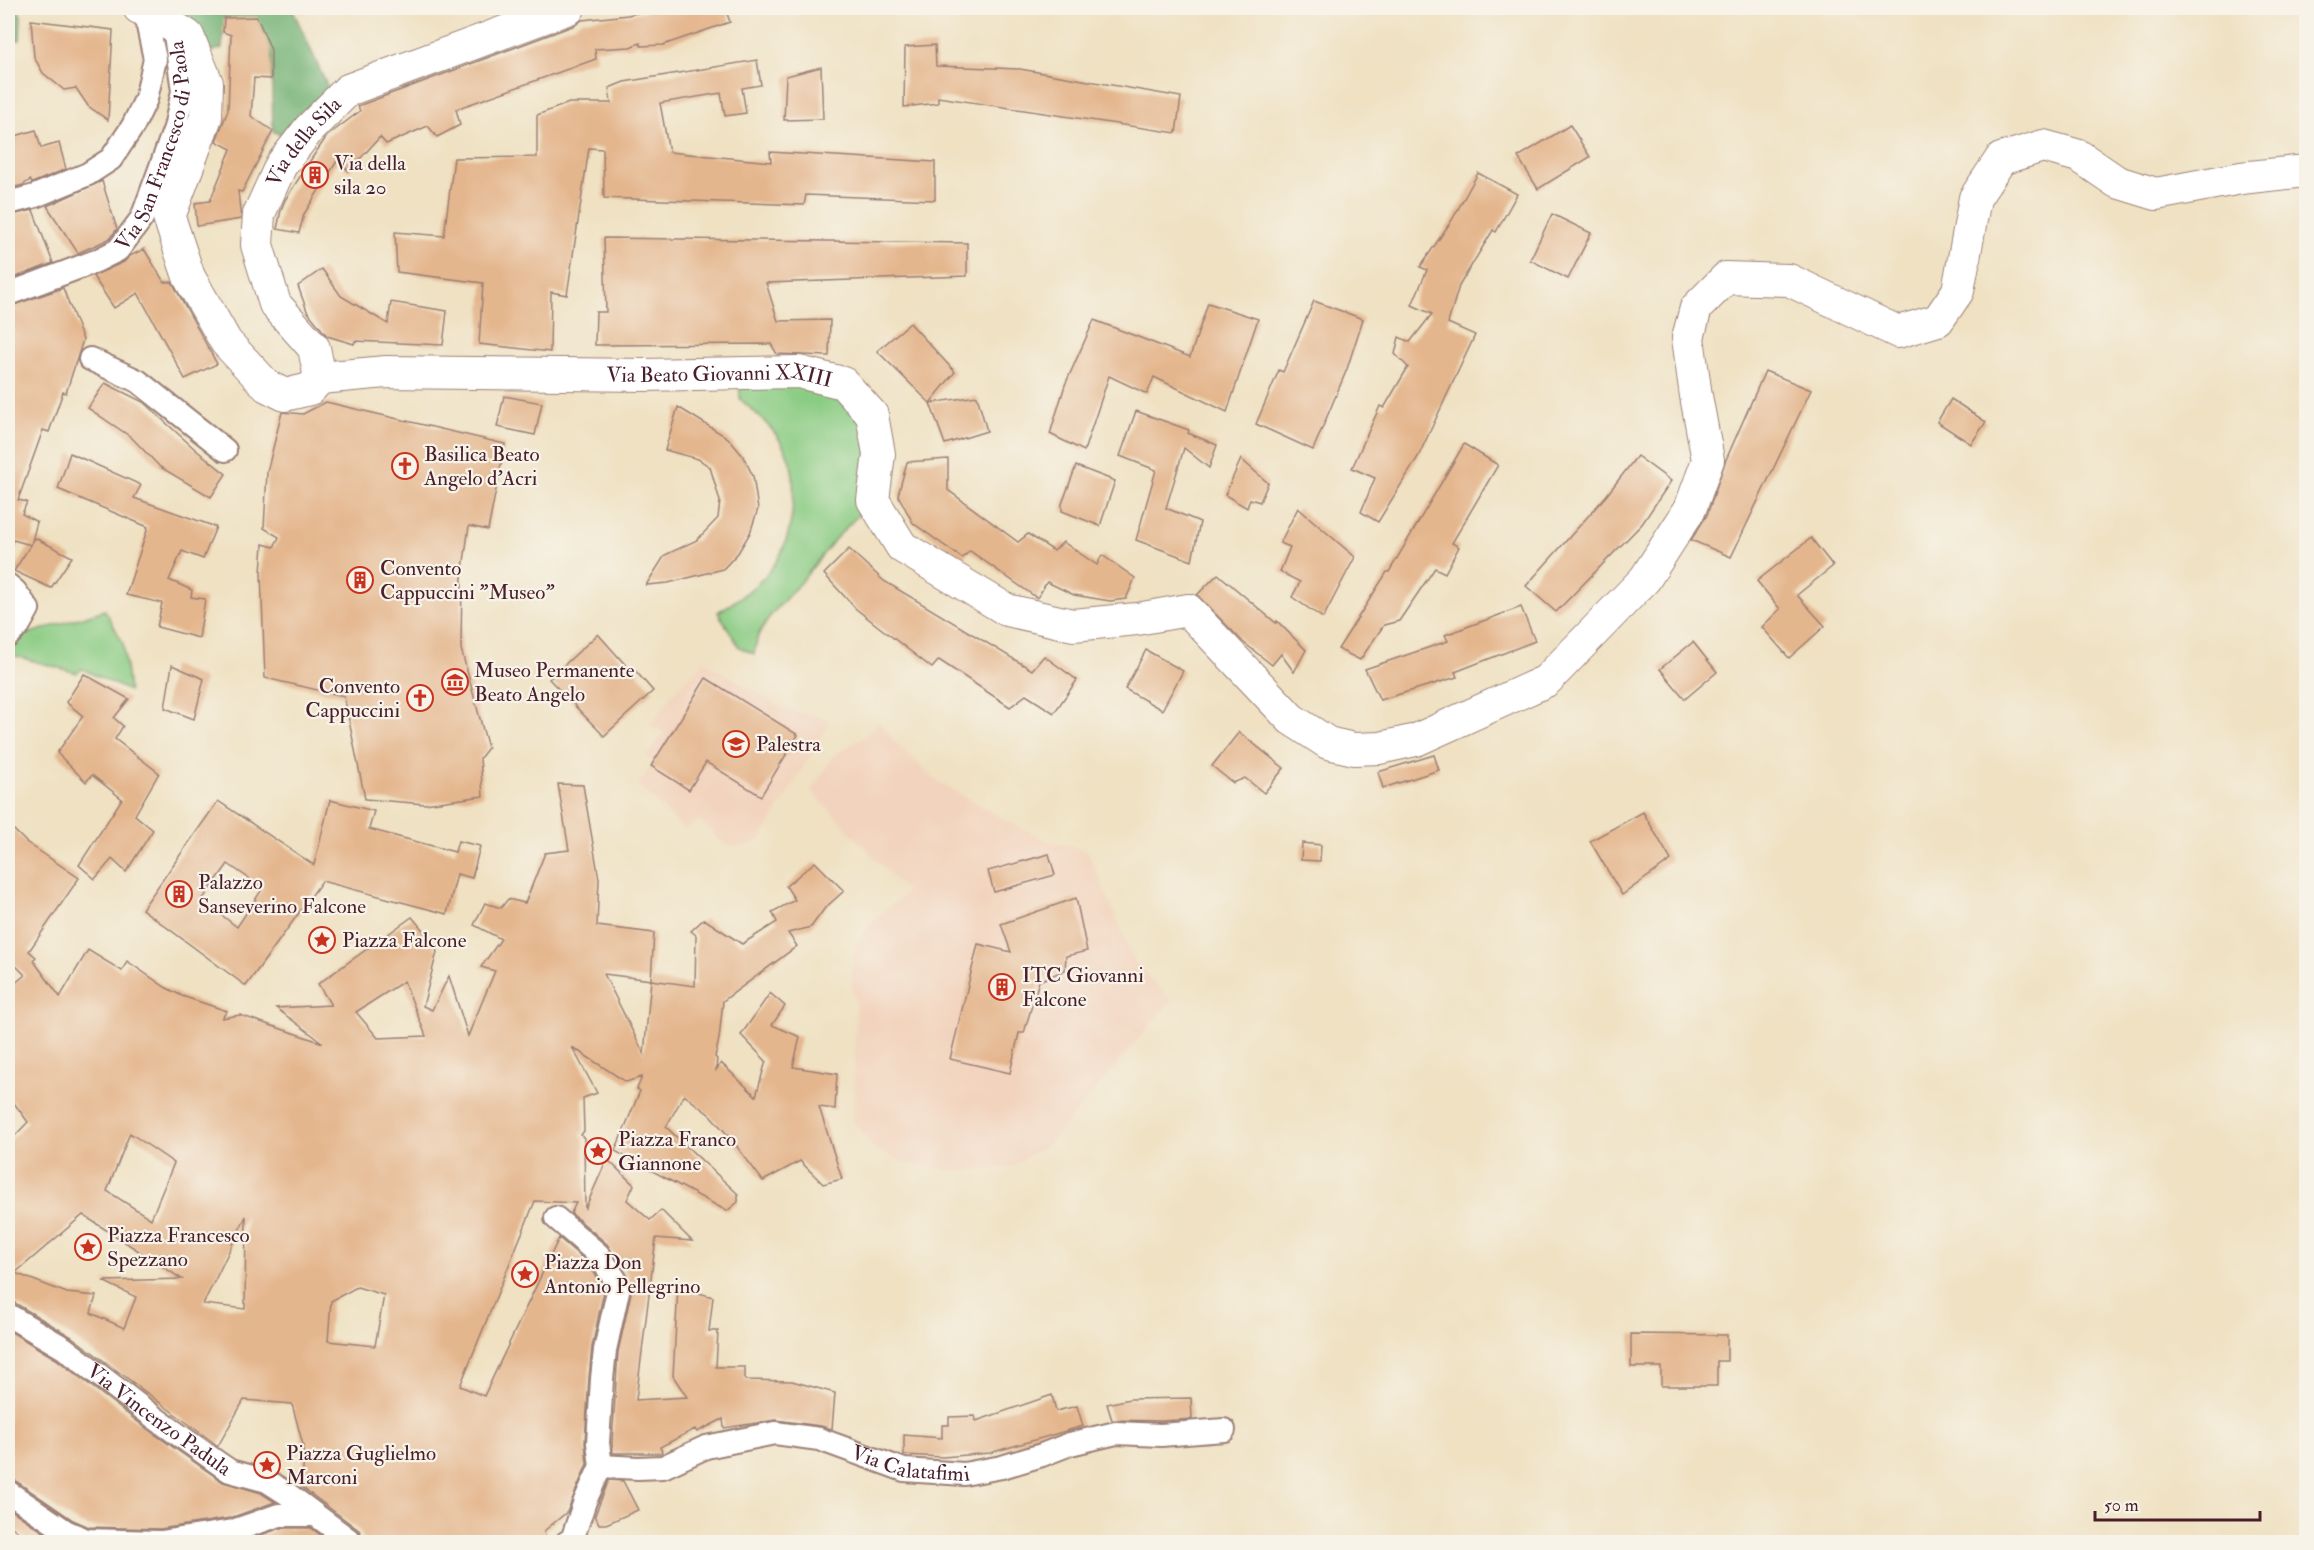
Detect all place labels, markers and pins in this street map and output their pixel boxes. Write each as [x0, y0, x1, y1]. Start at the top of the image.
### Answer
place label: Via della sila 20 [334, 150, 406, 201]
building icon: Via della sila 20 [300, 160, 330, 190]
place label: Basilica Beato Angelo d'Acri [423, 441, 540, 492]
church icon: Basilica Beato Angelo d'Acri [390, 451, 420, 481]
place label: Convento Cappuccini "Museo" [380, 555, 555, 606]
building icon: Convento Cappuccini "Museo" [345, 565, 375, 595]
place label: Museo Permanente Beato Angelo [474, 657, 635, 708]
museum icon: Museo Permanente Beato Angelo [440, 667, 470, 697]
place label: Convento Cappuccini [305, 673, 400, 724]
church icon: Convento Cappuccini [405, 683, 435, 713]
school or university icon: Palestra [721, 729, 751, 759]
place label: Palestra [756, 731, 821, 758]
place label: Palazzo Sanseverino Falcone [198, 869, 366, 920]
building icon: Palazzo Sanseverino Falcone [164, 879, 194, 909]
place icon: Piazza Falcone [307, 925, 337, 955]
place label: Piazza Falcone [342, 927, 467, 954]
place label: ITC Giovanni Falcone [1022, 962, 1144, 1013]
building icon: ITC Giovanni Falcone [987, 972, 1017, 1002]
place label: Piazza Franco Giannone [618, 1126, 736, 1177]
place icon: Piazza Franco Giannone [583, 1136, 613, 1166]
place label: Piazza Francesco Spezzano [107, 1222, 250, 1273]
place icon: Piazza Francesco Spezzano [73, 1232, 103, 1262]
place label: Piazza Don Antonio Pellegrino [543, 1249, 700, 1300]
place icon: Piazza Don Antonio Pellegrino [510, 1259, 540, 1289]
place label: Piazza Guglielmo Marconi [286, 1440, 436, 1491]
place icon: Piazza Guglielmo Marconi [252, 1450, 282, 1480]

